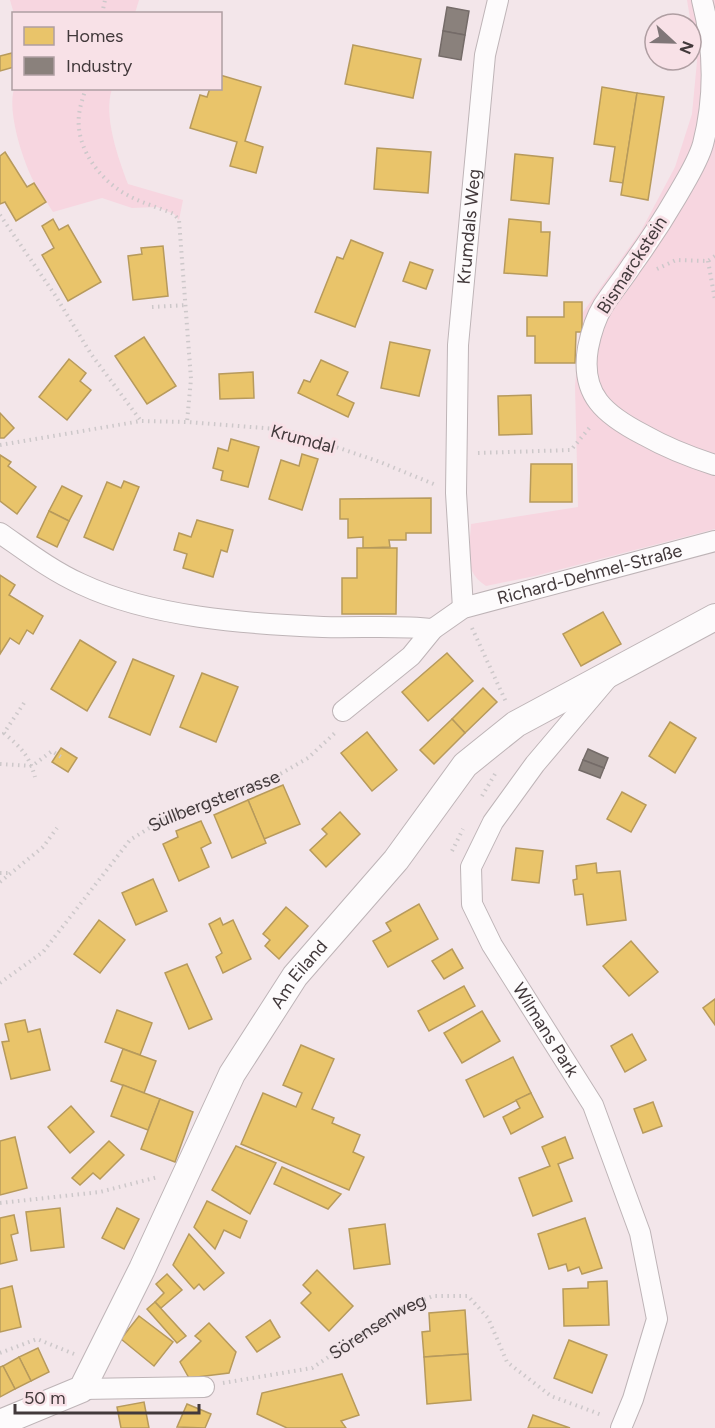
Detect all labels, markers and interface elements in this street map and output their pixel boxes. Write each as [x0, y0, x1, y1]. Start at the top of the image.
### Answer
legend [12, 12, 222, 90]
north arrow [643, 12, 703, 72]
text: Homes [66, 25, 124, 47]
text: N [675, 38, 698, 57]
text: Industry [66, 55, 133, 77]
street label: Krumdals Weg [453, 168, 485, 285]
street label: Bismarckstein [592, 212, 672, 318]
street label: Krumdal [268, 420, 338, 458]
street label: Richard-Dehmel-Straße [495, 539, 685, 609]
street label: Süllbergsterrasse [144, 765, 284, 837]
street label: Am Eiland [266, 936, 332, 1013]
street label: Wilmans Park [508, 979, 584, 1081]
street label: Sörensenweg [325, 1289, 429, 1365]
scale bar [15, 1377, 200, 1415]
text: 50 m [24, 1387, 66, 1409]

